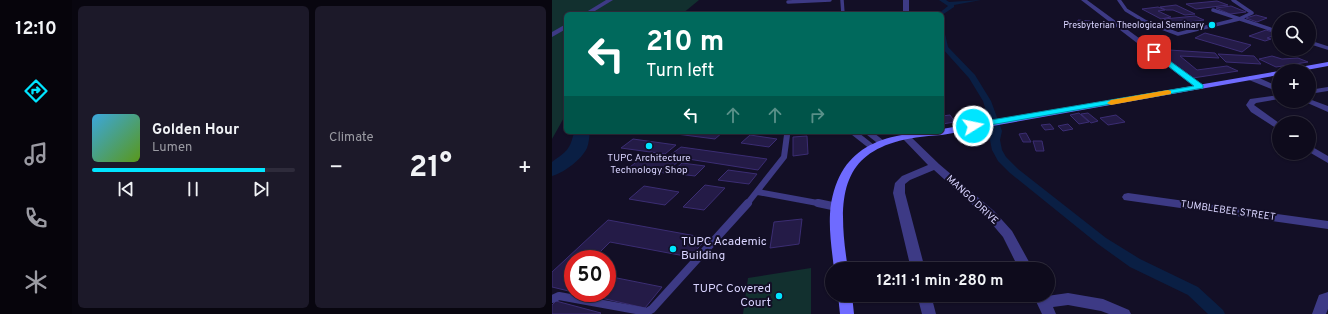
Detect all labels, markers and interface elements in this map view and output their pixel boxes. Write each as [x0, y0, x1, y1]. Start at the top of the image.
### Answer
map controls [1272, 12, 1316, 160]
button: search [1272, 12, 1316, 56]
text: 12:10 [15, 18, 57, 41]
place label: Presbyterian Theological Seminary [1063, 20, 1204, 31]
marker: Presbyterian Theological Seminary [1207, 20, 1217, 30]
text: 210 m [646, 25, 724, 61]
icon: left [580, 28, 632, 80]
pin [1137, 35, 1171, 69]
icon: arrive [1143, 41, 1165, 63]
text: Turn left [646, 60, 714, 83]
button: + [1272, 64, 1316, 108]
icon: directions [22, 77, 50, 105]
icon: left [680, 104, 702, 126]
icon: ahead [722, 104, 744, 126]
icon: ahead [764, 104, 786, 126]
icon: right [806, 104, 828, 126]
position arrow [952, 105, 994, 147]
button: − [1272, 116, 1316, 160]
text: Golden Hour [152, 121, 239, 140]
text: Climate [329, 130, 374, 146]
icon: music [22, 140, 50, 168]
text: Lumen [152, 140, 192, 156]
marker: TUPC Architecture Technology Shop [644, 141, 654, 151]
text: 21° [409, 150, 452, 187]
place label: TUPC Architecture Technology Shop [607, 152, 691, 177]
text: − [329, 155, 343, 182]
text: + [518, 155, 532, 182]
street label: MANGO DRIVE [943, 173, 1001, 227]
icon: previous [115, 178, 137, 200]
icon: pause [182, 178, 204, 200]
icon: next [250, 178, 272, 200]
street label: TUMBLEBEE STREET [1180, 198, 1276, 224]
icon: phone [22, 204, 50, 232]
place label: TUPC Academic Building [681, 234, 767, 264]
marker: TUPC Academic Building [668, 244, 678, 254]
speed limit sign: 50 [564, 250, 616, 302]
icon: climate [22, 268, 50, 296]
text: 12:11 · 1 min · 280 m [877, 272, 1003, 291]
place label: TUPC Covered Court [693, 281, 771, 311]
marker: TUPC Covered Court [774, 291, 784, 301]

